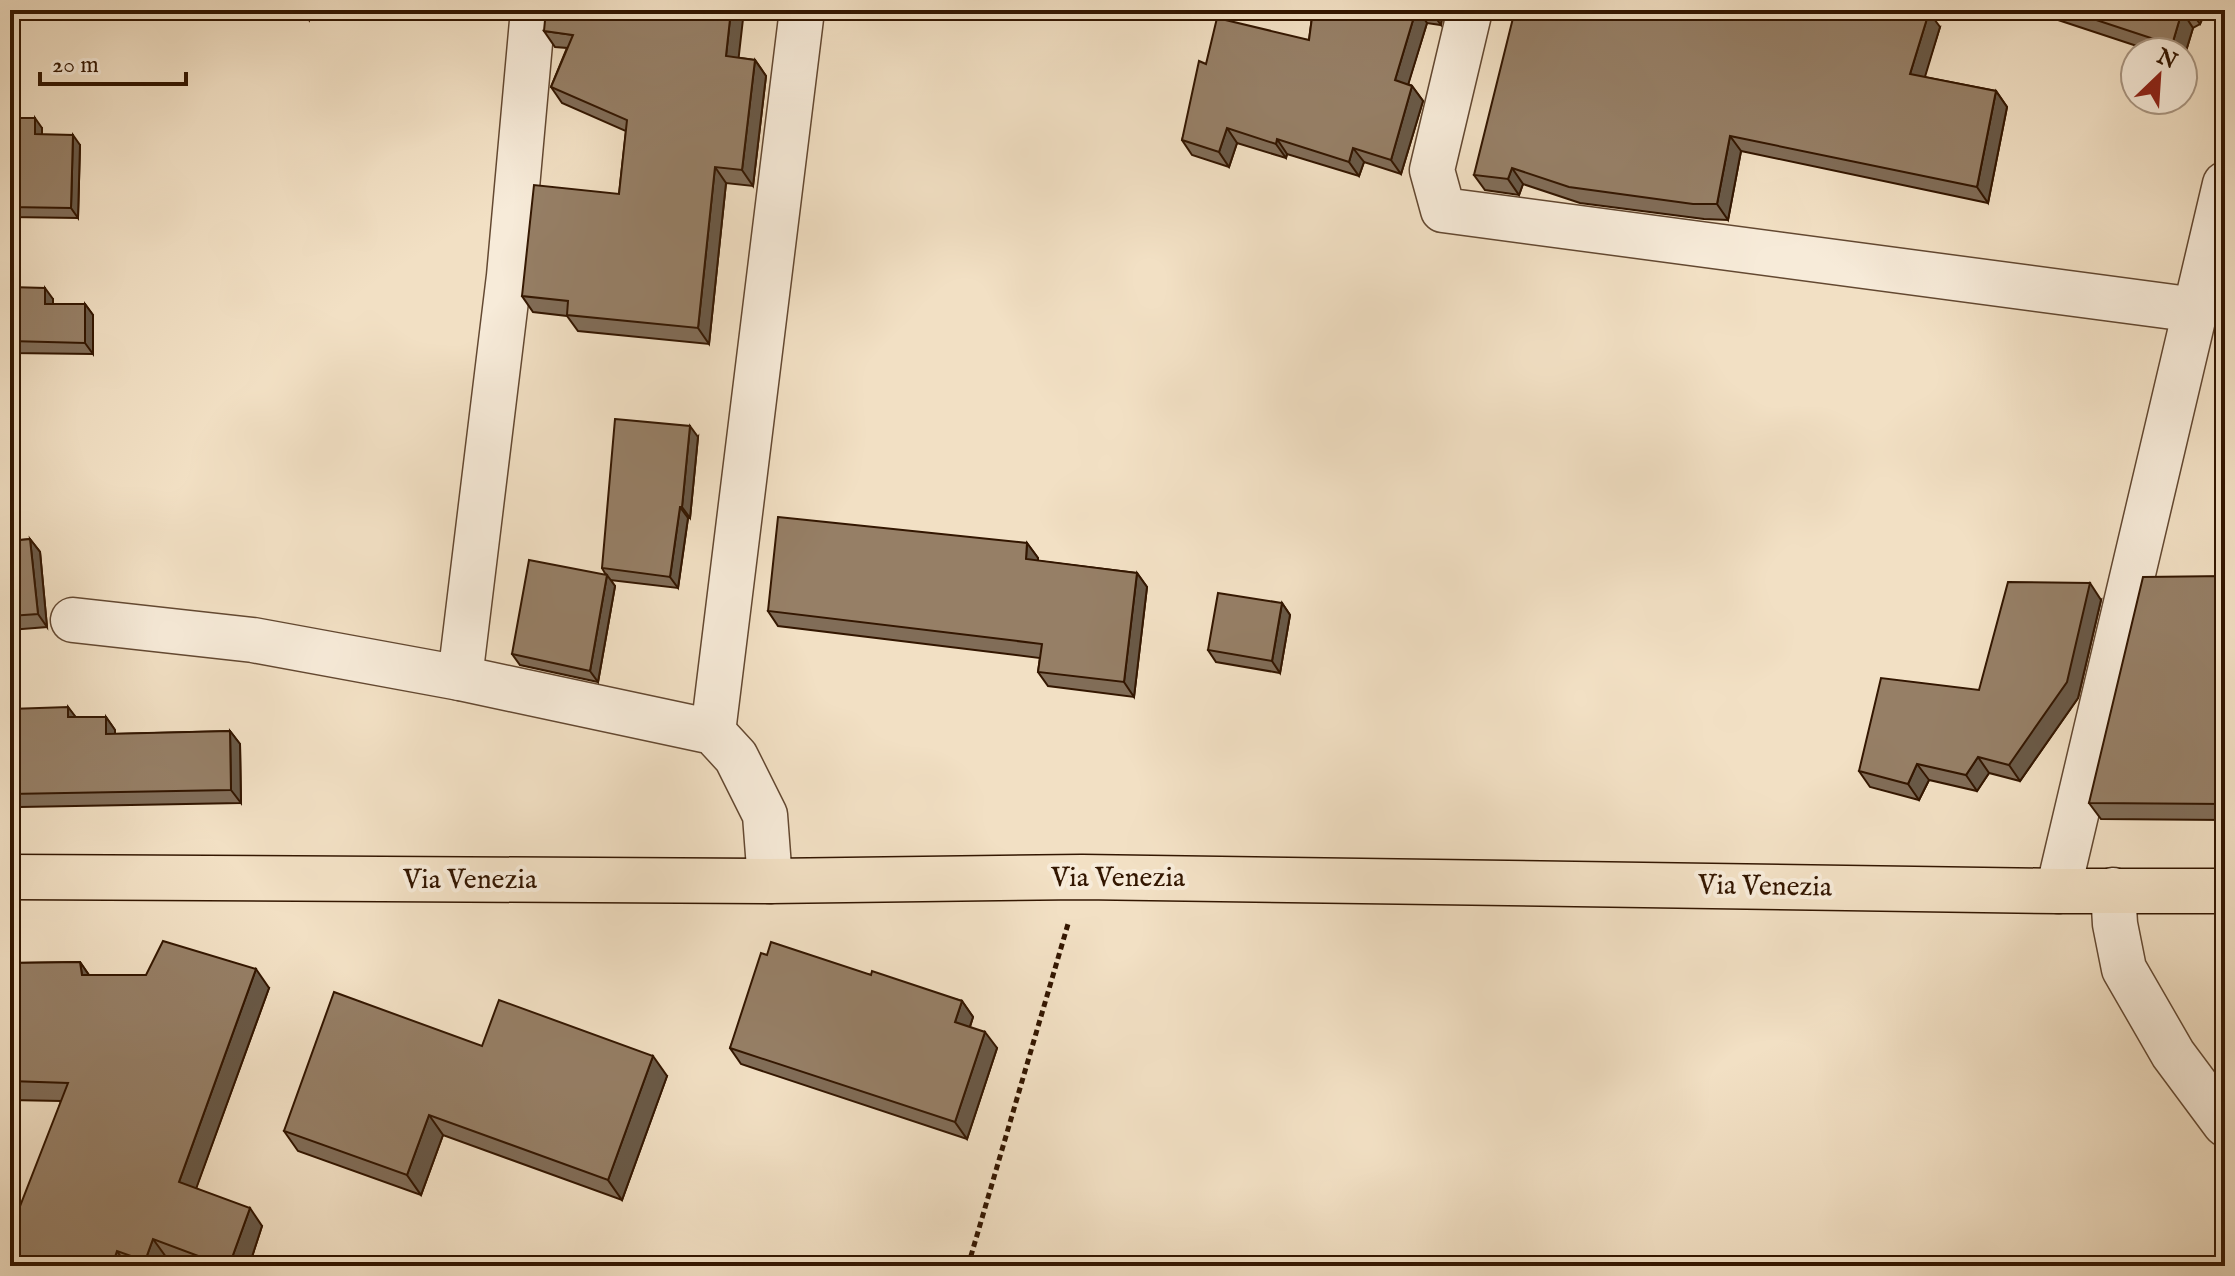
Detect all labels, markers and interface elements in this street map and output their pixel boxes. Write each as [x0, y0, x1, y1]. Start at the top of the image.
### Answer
scale bar [40, 36, 186, 86]
north arrow [2119, 36, 2199, 116]
text: N [2151, 43, 2181, 76]
text: 20 m [52, 50, 99, 81]
street label: Via Venezia [1050, 861, 1186, 896]
street label: Via Venezia [402, 863, 538, 898]
street label: Via Venezia [1697, 868, 1833, 906]

